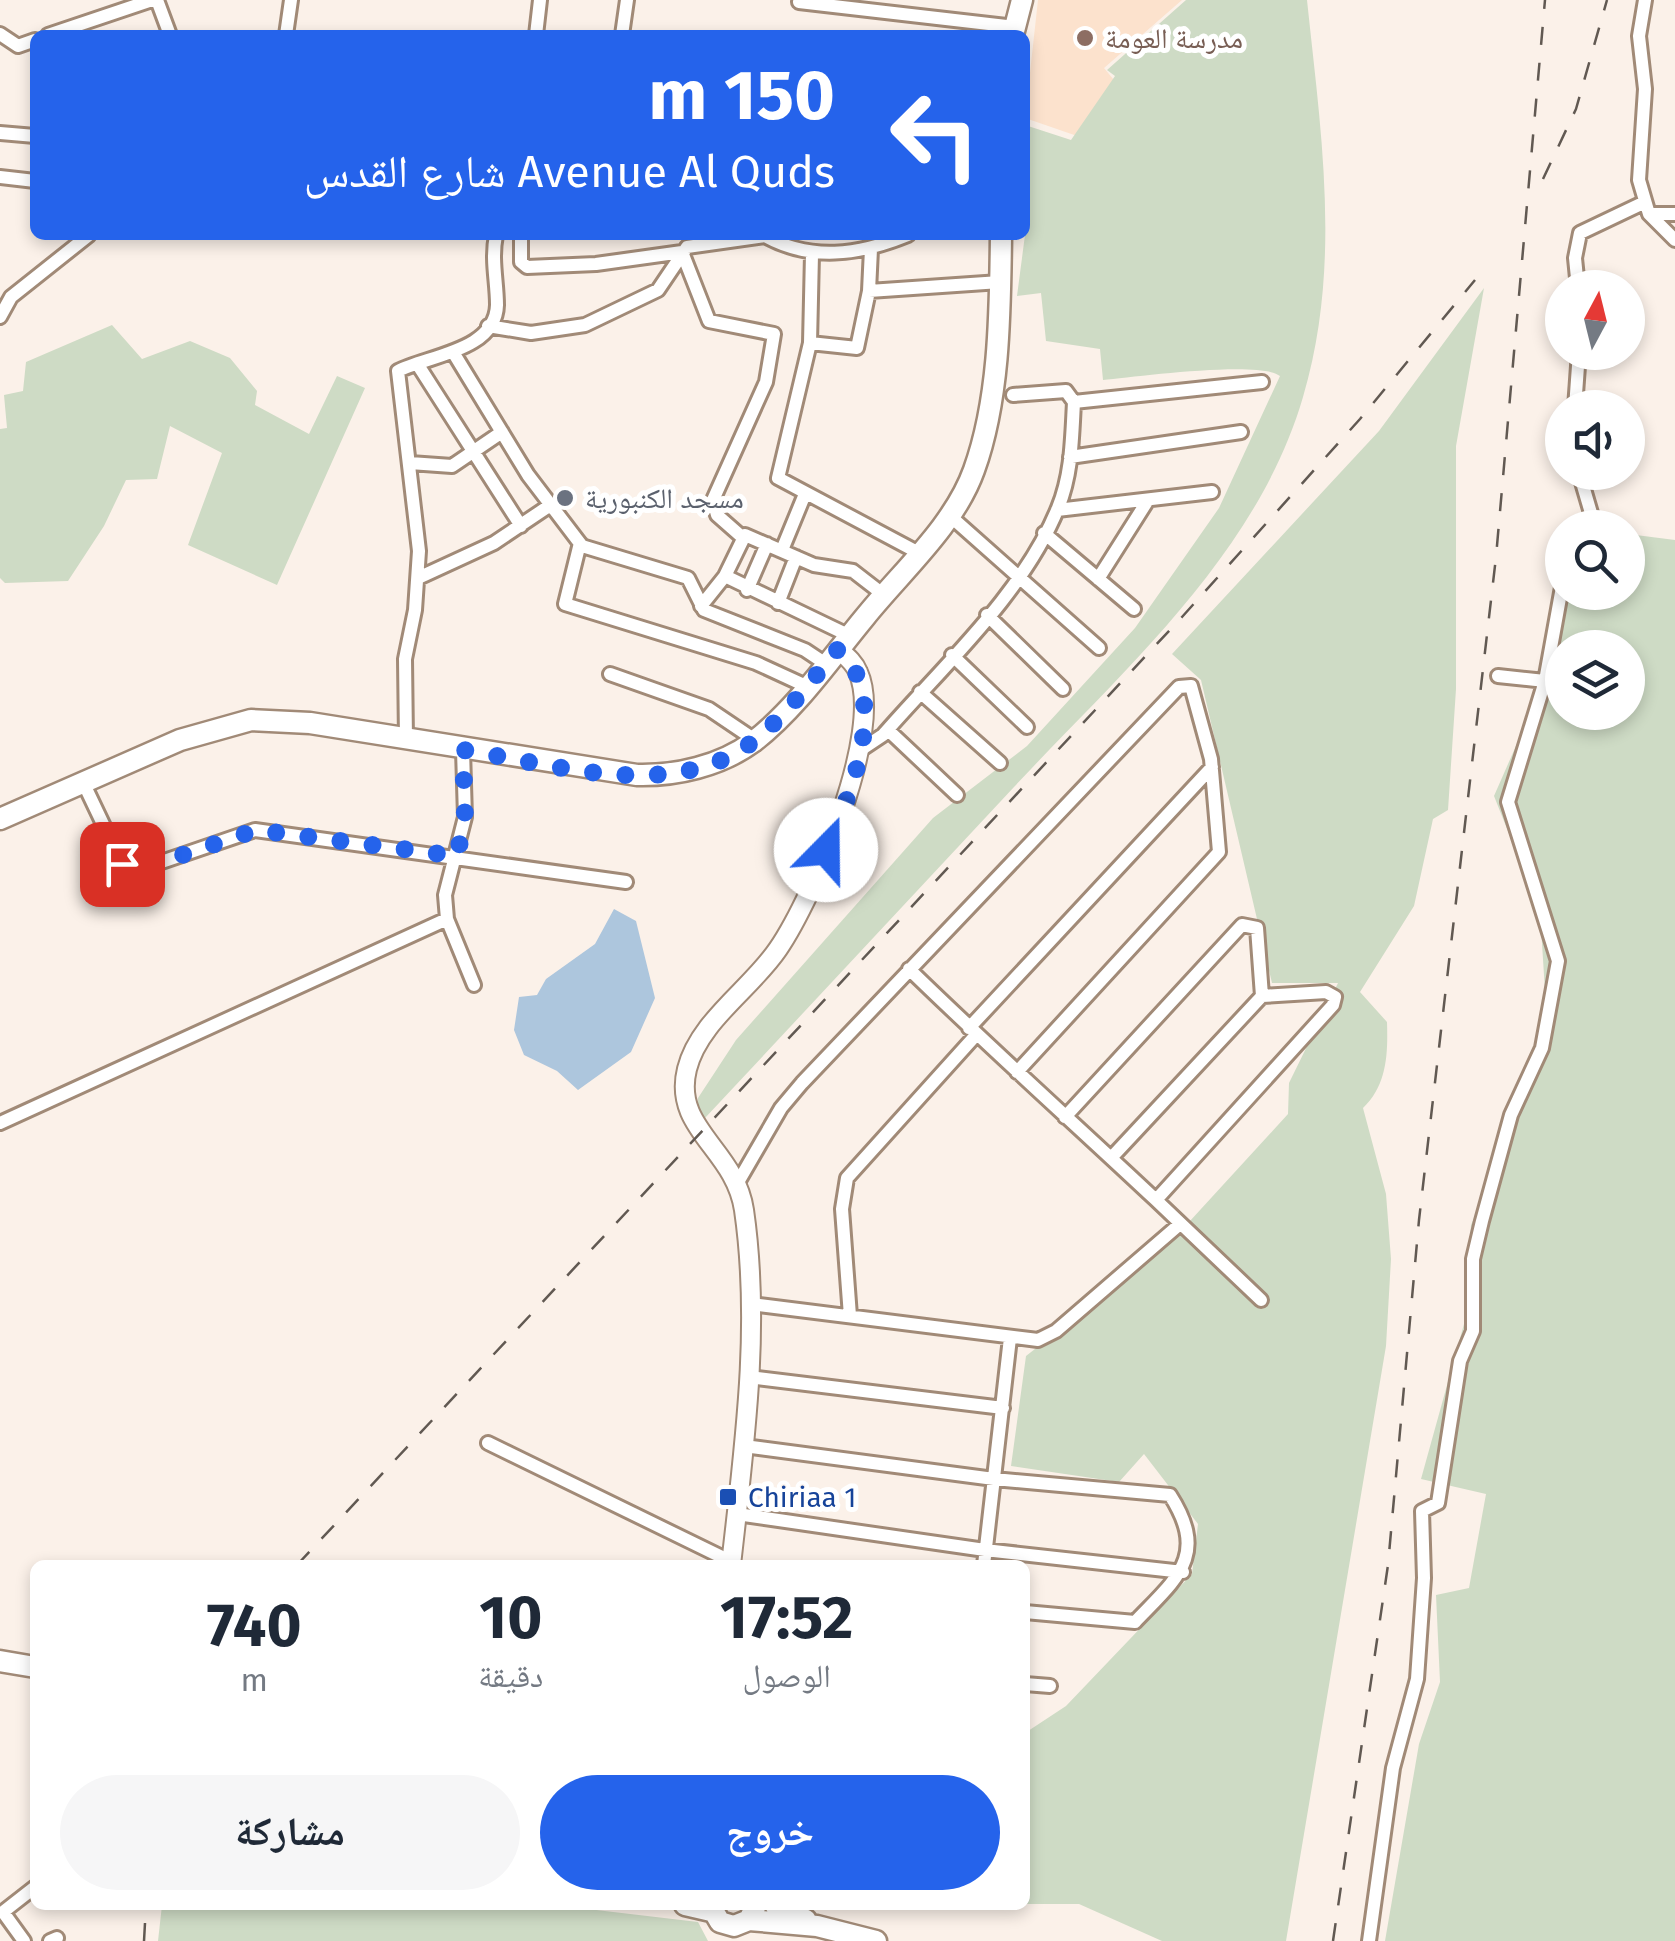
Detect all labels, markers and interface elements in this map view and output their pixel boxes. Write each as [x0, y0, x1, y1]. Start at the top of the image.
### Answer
place label: مدرسة العومة [1105, 22, 1243, 55]
marker: مدرسة العومة [1074, 27, 1096, 49]
text: 150 m [648, 54, 835, 138]
icon: left [870, 70, 1000, 200]
text: Avenue Al Quds شارع القدس [304, 145, 835, 199]
north arrow [1545, 270, 1645, 370]
map controls [1545, 270, 1645, 730]
button: sound [1545, 390, 1645, 490]
place label: مسجد الكنبورية [585, 482, 744, 515]
marker: مسجد الكنبورية [554, 487, 576, 509]
button: search [1545, 510, 1645, 610]
button: layers [1545, 630, 1645, 730]
position arrow [774, 798, 878, 902]
pin [80, 822, 165, 907]
icon: arrive [95, 837, 150, 892]
place label: Chiriaa 1 [748, 1481, 856, 1514]
marker: Chiriaa 1 [717, 1486, 739, 1508]
text: 10 [479, 1582, 542, 1654]
text: 17:52 [720, 1582, 853, 1654]
text: 740 [207, 1590, 302, 1662]
text: دقيقة [478, 1657, 543, 1695]
text: الوصول [742, 1657, 831, 1695]
text: m [240, 1661, 268, 1699]
button: مشاركة [60, 1775, 520, 1890]
button: خروج [540, 1775, 1000, 1890]

